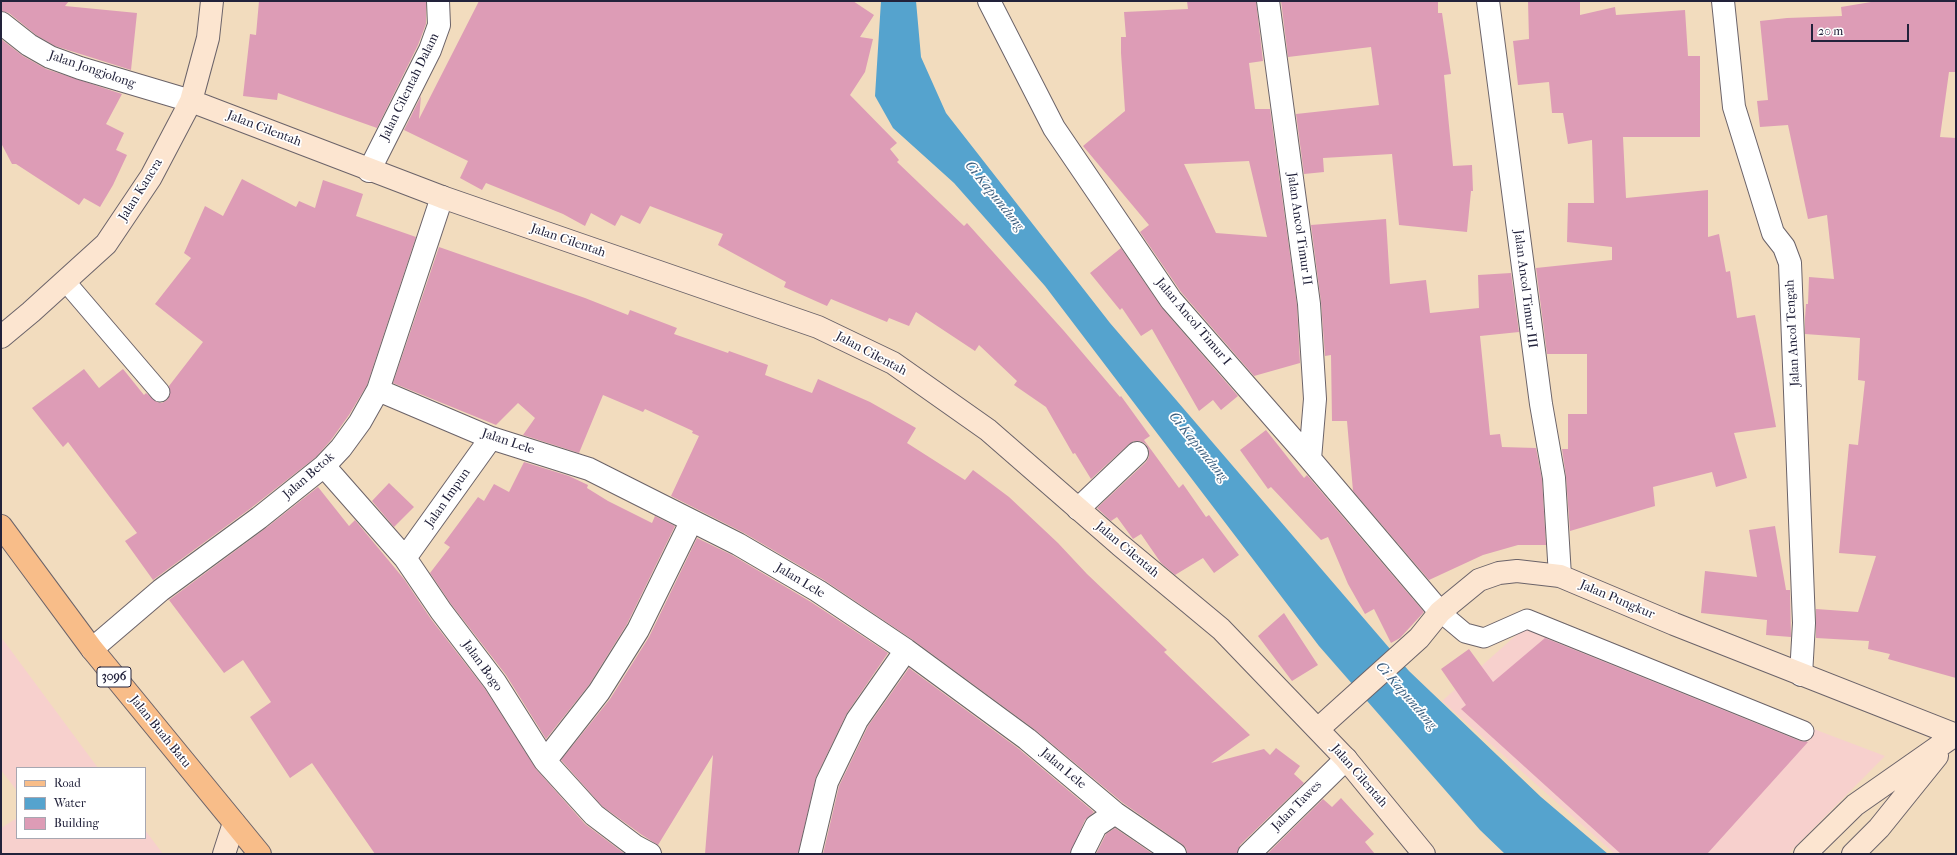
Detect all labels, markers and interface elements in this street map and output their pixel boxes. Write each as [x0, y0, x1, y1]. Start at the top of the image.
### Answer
scale bar [1813, 16, 1911, 42]
text: 20 m [1818, 24, 1843, 38]
street label: Jalan Cilentah Dalam [377, 31, 443, 143]
street label: Jalan Jongjolong [47, 48, 137, 92]
street label: Jalan Cilentah [225, 108, 303, 150]
street label: Jalan Kancra [116, 156, 166, 224]
water label: Ci Kapundung [961, 158, 1027, 234]
street label: Jalan Ancol Timur II [1283, 171, 1315, 287]
street label: Jalan Cilentah [528, 221, 608, 261]
street label: Jalan Ancol Timur III [1510, 229, 1540, 349]
street label: Jalan Ancol Timur I [1152, 275, 1234, 369]
street label: Jalan Ancol Tengah [1782, 279, 1804, 387]
street label: Jalan Cilentah [833, 329, 909, 379]
water label: Ci Kapundung [1165, 409, 1231, 485]
street label: Jalan Lele [480, 426, 536, 458]
street label: Jalan Betok [280, 449, 338, 503]
street label: Jalan Impun [422, 466, 474, 530]
street label: Jalan Cilentah [1092, 519, 1162, 581]
street label: Jalan Lele [773, 560, 827, 602]
street label: Jalan Pungkur [1577, 577, 1657, 623]
street label: Jalan Bogo [458, 638, 506, 694]
water label: Ci Kapundung [1372, 658, 1440, 734]
road number: 3096 [97, 667, 131, 687]
street label: Jalan Buah Batu [126, 693, 194, 771]
street label: Jalan Cilentah [1327, 741, 1391, 811]
street label: Jalan Lele [1037, 745, 1089, 793]
legend [16, 767, 146, 839]
text: Road [54, 776, 81, 790]
street label: Jalan Tawes [1269, 778, 1325, 834]
text: Water [54, 796, 86, 810]
text: Building [54, 816, 99, 830]

